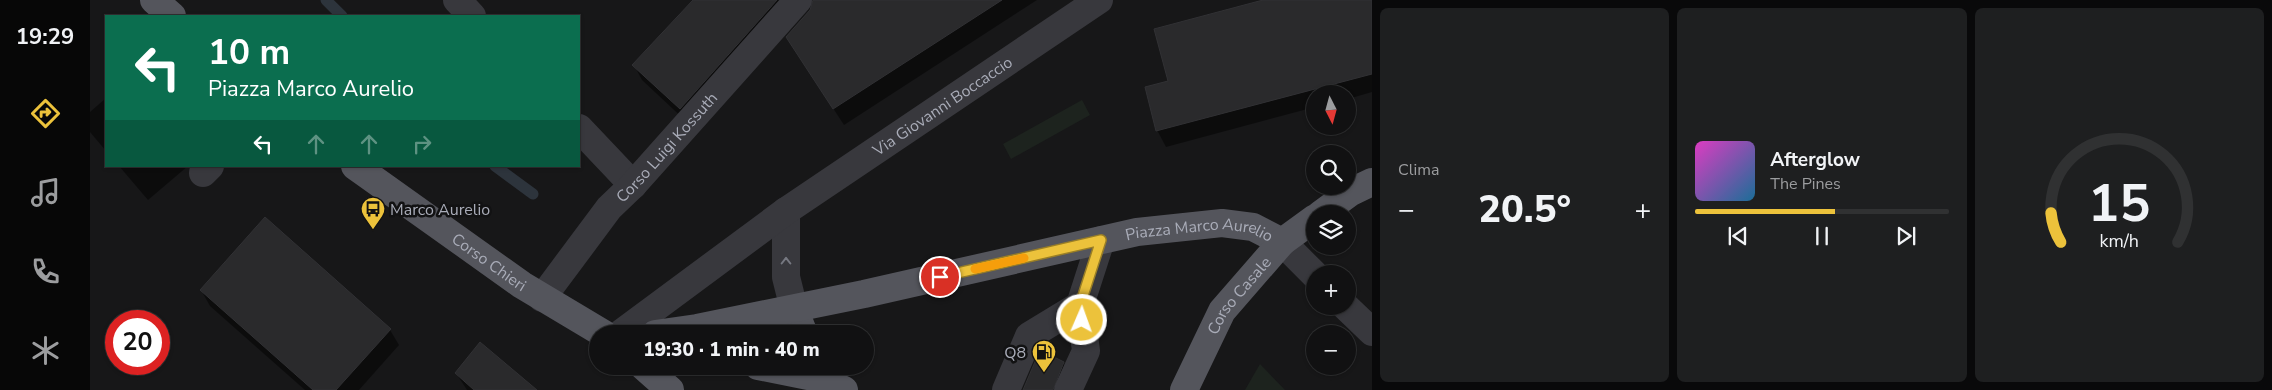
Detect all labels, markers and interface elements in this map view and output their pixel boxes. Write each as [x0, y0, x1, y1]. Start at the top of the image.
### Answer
text: 19:29 [16, 22, 74, 52]
text: 10 m [208, 29, 290, 76]
icon: left [125, 35, 190, 100]
street label: Via Giovanni Boccaccio [868, 51, 1017, 162]
text: Piazza Marco Aurelio [208, 74, 414, 104]
north arrow [1306, 85, 1356, 135]
map controls [1306, 85, 1356, 375]
street label: Corso Luigi Kossuth [611, 88, 723, 208]
icon: directions [28, 96, 63, 131]
icon: left [249, 130, 277, 158]
icon: ahead [302, 130, 330, 158]
icon: ahead [355, 130, 383, 158]
icon: right [408, 130, 436, 158]
button: search [1306, 145, 1356, 195]
text: Afterglow [1770, 147, 1860, 173]
text: Clima [1398, 159, 1439, 181]
text: 15 [2088, 168, 2151, 239]
text: The Pines [1770, 173, 1841, 195]
icon: music [28, 175, 63, 210]
text: 20.5° [1478, 184, 1571, 235]
text: − [1398, 191, 1415, 229]
text: + [1635, 191, 1651, 229]
bus stop icon: Marco Aurelio [360, 196, 386, 230]
place label: Marco Aurelio [390, 199, 490, 221]
button: layers [1306, 205, 1356, 255]
street label: Piazza Marco Aurelio [1123, 213, 1277, 248]
icon: previous [1724, 222, 1752, 250]
icon: pause [1808, 222, 1836, 250]
icon: next [1892, 222, 1920, 250]
street label: Corso Chieri [447, 228, 530, 297]
text: km/h [2100, 229, 2139, 253]
street label: Corso Casale [1202, 252, 1277, 338]
icon: phone [28, 254, 63, 289]
pin [919, 256, 961, 298]
one-way arrow [781, 257, 791, 264]
icon: arrive [926, 263, 954, 291]
button: + [1306, 265, 1356, 315]
position arrow [1055, 293, 1107, 345]
speed limit sign: 20 [105, 310, 170, 375]
button: − [1306, 325, 1356, 375]
icon: climate [28, 333, 63, 368]
text: 19:30 · 1 min · 40 m [643, 337, 820, 363]
fuel station icon: Q8 [1031, 339, 1057, 373]
place label: Q8 [1004, 342, 1026, 364]

